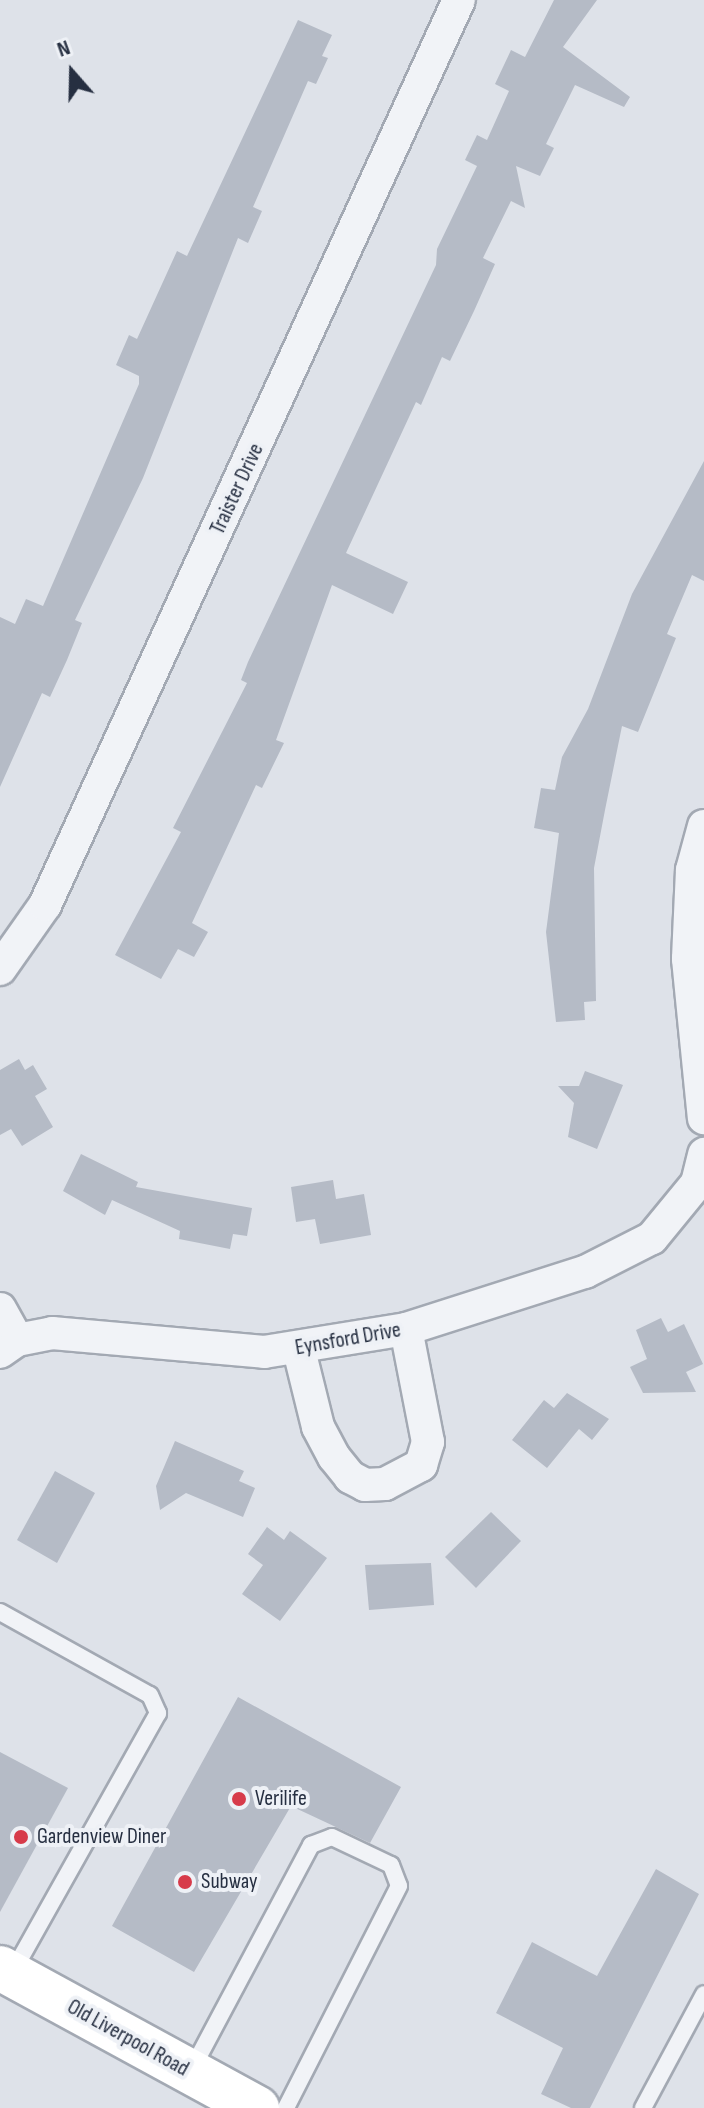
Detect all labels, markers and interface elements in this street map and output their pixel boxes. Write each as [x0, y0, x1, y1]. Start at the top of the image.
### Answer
north arrow [32, 32, 112, 112]
text: N [53, 34, 74, 64]
street label: Traister Drive [204, 439, 270, 539]
street label: Eynsford Drive [293, 1317, 403, 1361]
place label: Verilife [255, 1786, 307, 1812]
marker: Verilife [230, 1790, 248, 1808]
place label: Gardenview Diner [37, 1824, 166, 1850]
marker: Gardenview Diner [12, 1828, 30, 1846]
place label: Subway [201, 1869, 258, 1895]
marker: Subway [176, 1873, 194, 1891]
street label: Old Liverpool Road [63, 1994, 193, 2082]

